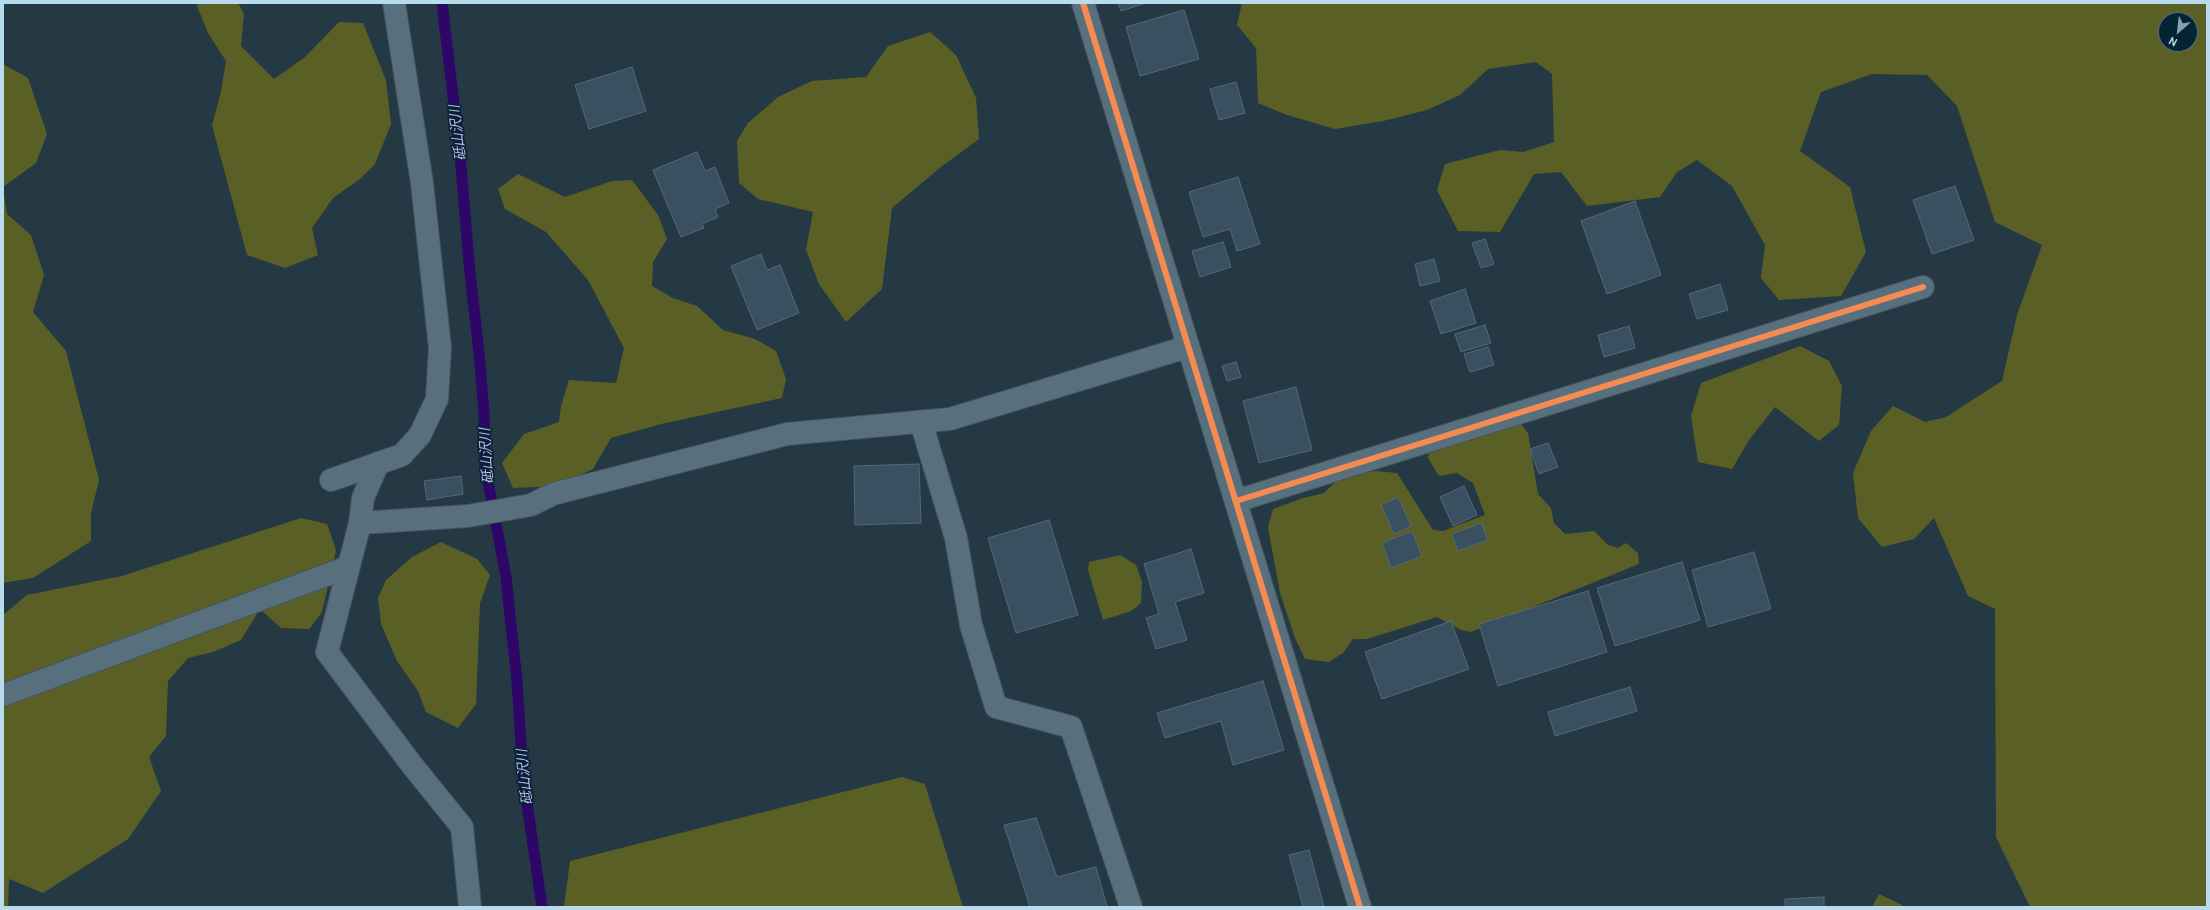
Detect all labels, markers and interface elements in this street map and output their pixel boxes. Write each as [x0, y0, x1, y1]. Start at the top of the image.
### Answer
north arrow [2158, 12, 2198, 52]
text: N [2166, 34, 2180, 50]
water label: 砥山沢川 [446, 104, 470, 162]
water label: 砥山沢川 [477, 427, 497, 485]
water label: 砥山沢川 [514, 748, 536, 806]

